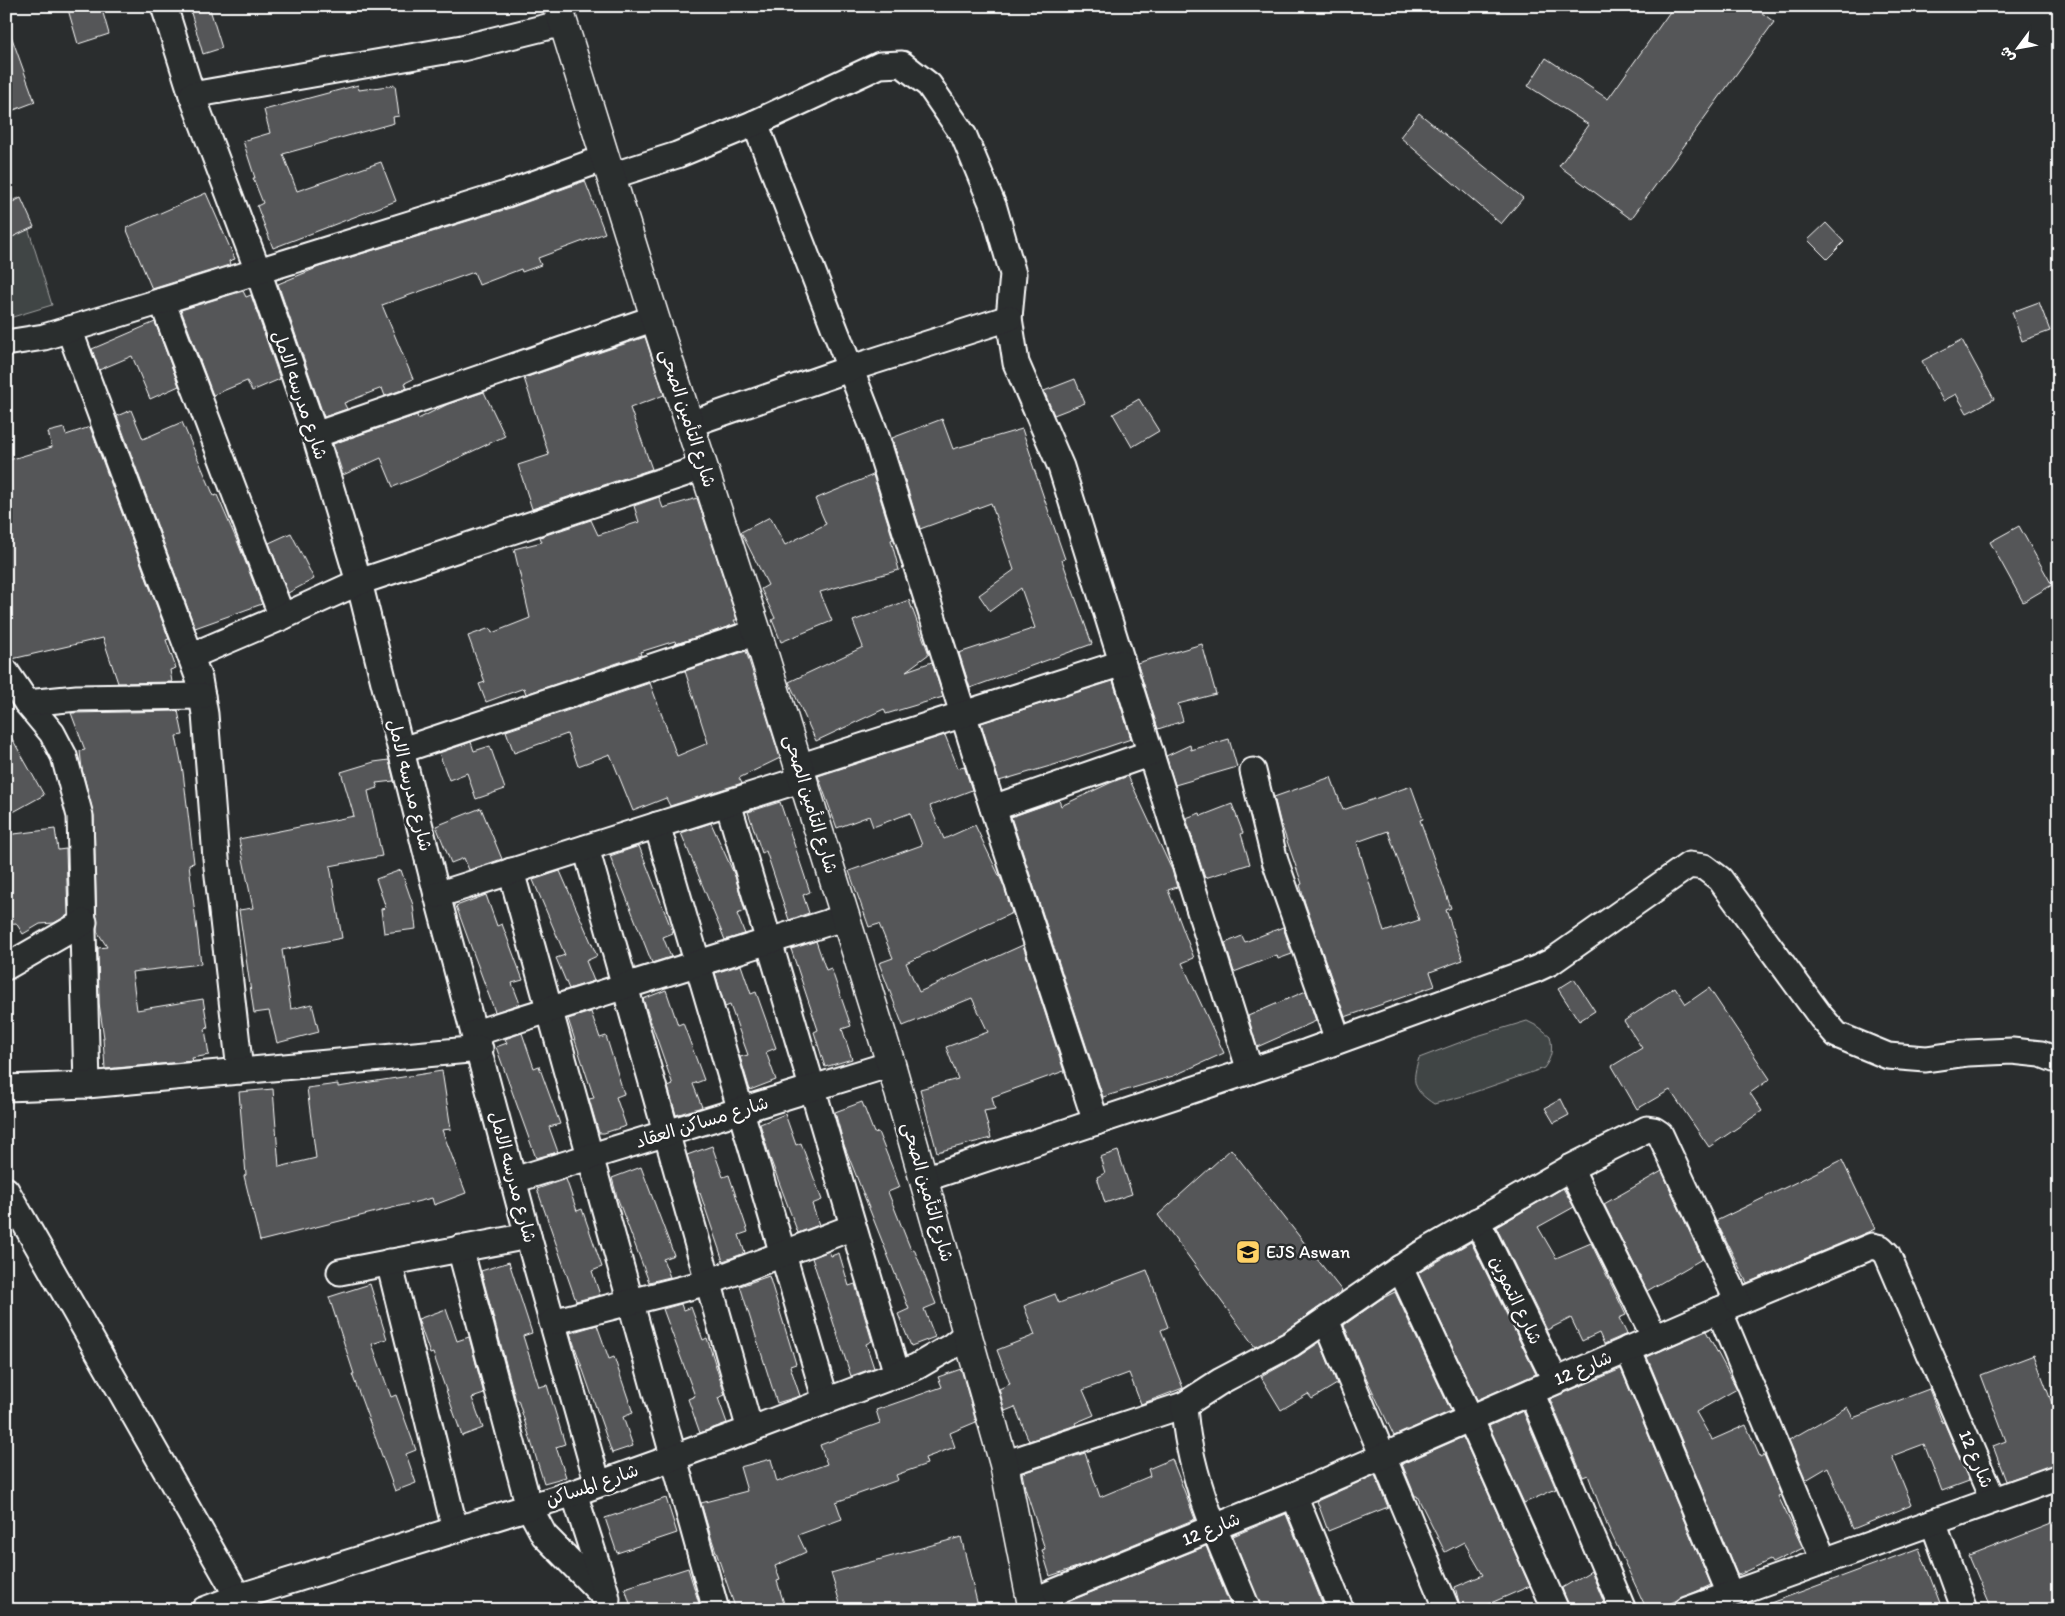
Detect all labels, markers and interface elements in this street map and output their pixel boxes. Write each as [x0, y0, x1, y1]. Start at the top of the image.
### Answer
north arrow [1992, 22, 2042, 72]
text: ش [1996, 44, 2019, 66]
street label: شارع مدرسه الامل [267, 327, 332, 463]
street label: شارع التأمين الصحى [654, 346, 721, 490]
street label: شارع مدرسه الامل [382, 717, 437, 854]
street label: شارع التأمين الصحى [778, 732, 843, 877]
street label: شارع مساكن العقاد [633, 1091, 771, 1154]
street label: شارع مدرسه الامل [484, 1109, 541, 1246]
street label: شارع التأمين الصحى [897, 1120, 958, 1265]
school or university icon: EJS Aswan [1235, 1239, 1261, 1265]
place label: EJS Aswan [1266, 1241, 1350, 1263]
street label: شارع التموين [1484, 1252, 1547, 1348]
street label: شارع 12 [1551, 1346, 1616, 1391]
street label: شارع 12 [1953, 1427, 1998, 1492]
street label: شارع المساكن [543, 1459, 642, 1512]
street label: شارع 12 [1179, 1507, 1244, 1552]

